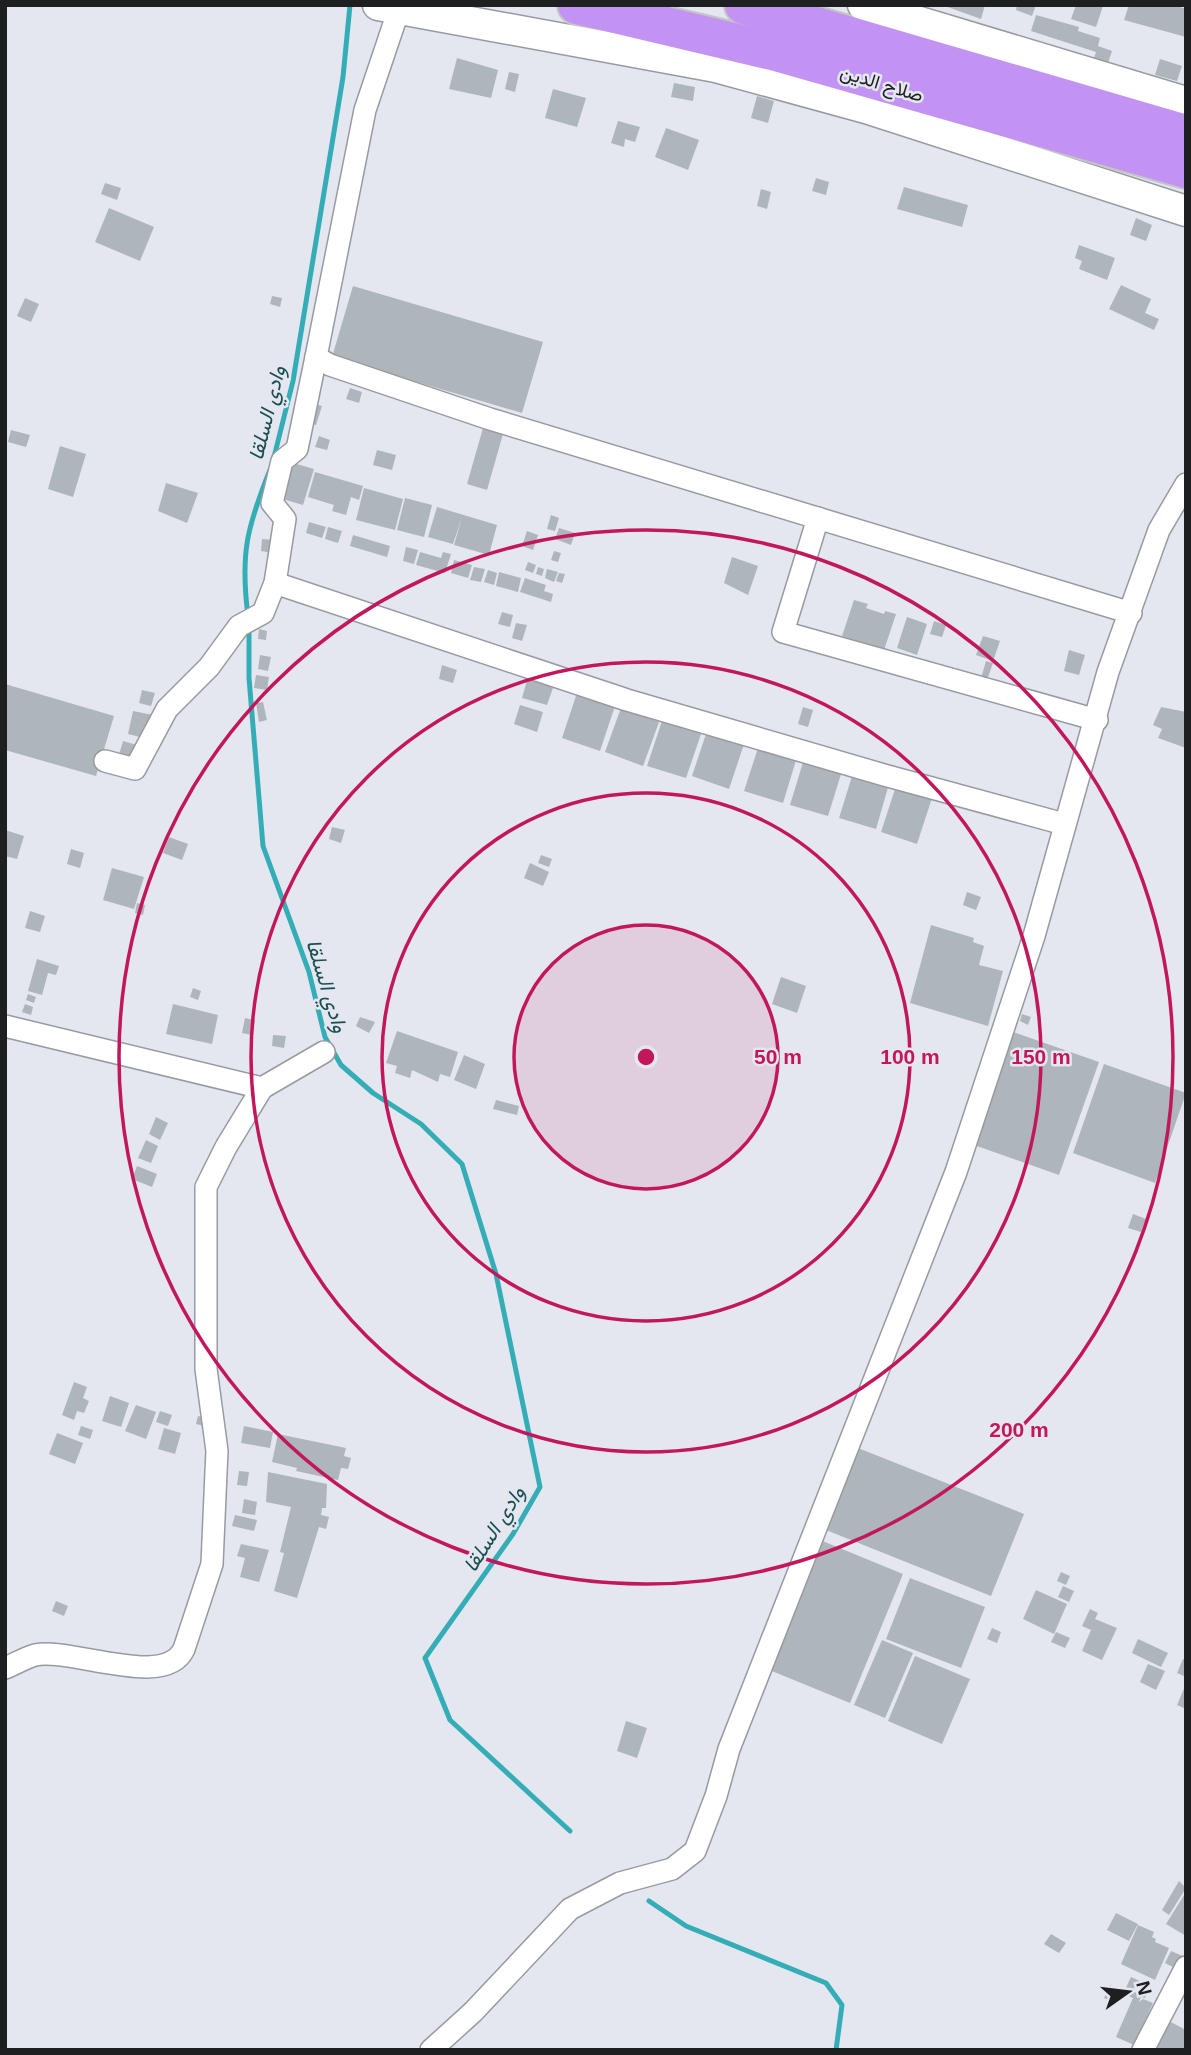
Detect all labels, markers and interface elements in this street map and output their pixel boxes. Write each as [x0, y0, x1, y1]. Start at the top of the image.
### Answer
street label: صلاح الدين [837, 61, 926, 108]
water label: وادي السلقا [244, 363, 295, 464]
water label: وادي السلقا [297, 937, 353, 1038]
centre of rings [634, 1045, 658, 1069]
text: 50 m [754, 1045, 802, 1068]
text: 100 m [880, 1045, 940, 1068]
text: 150 m [1011, 1045, 1071, 1068]
text: 200 m [989, 1418, 1049, 1441]
water label: وادي السلقا [458, 1481, 534, 1579]
north arrow [1093, 1957, 1163, 2027]
text: N [1132, 1979, 1156, 1997]

